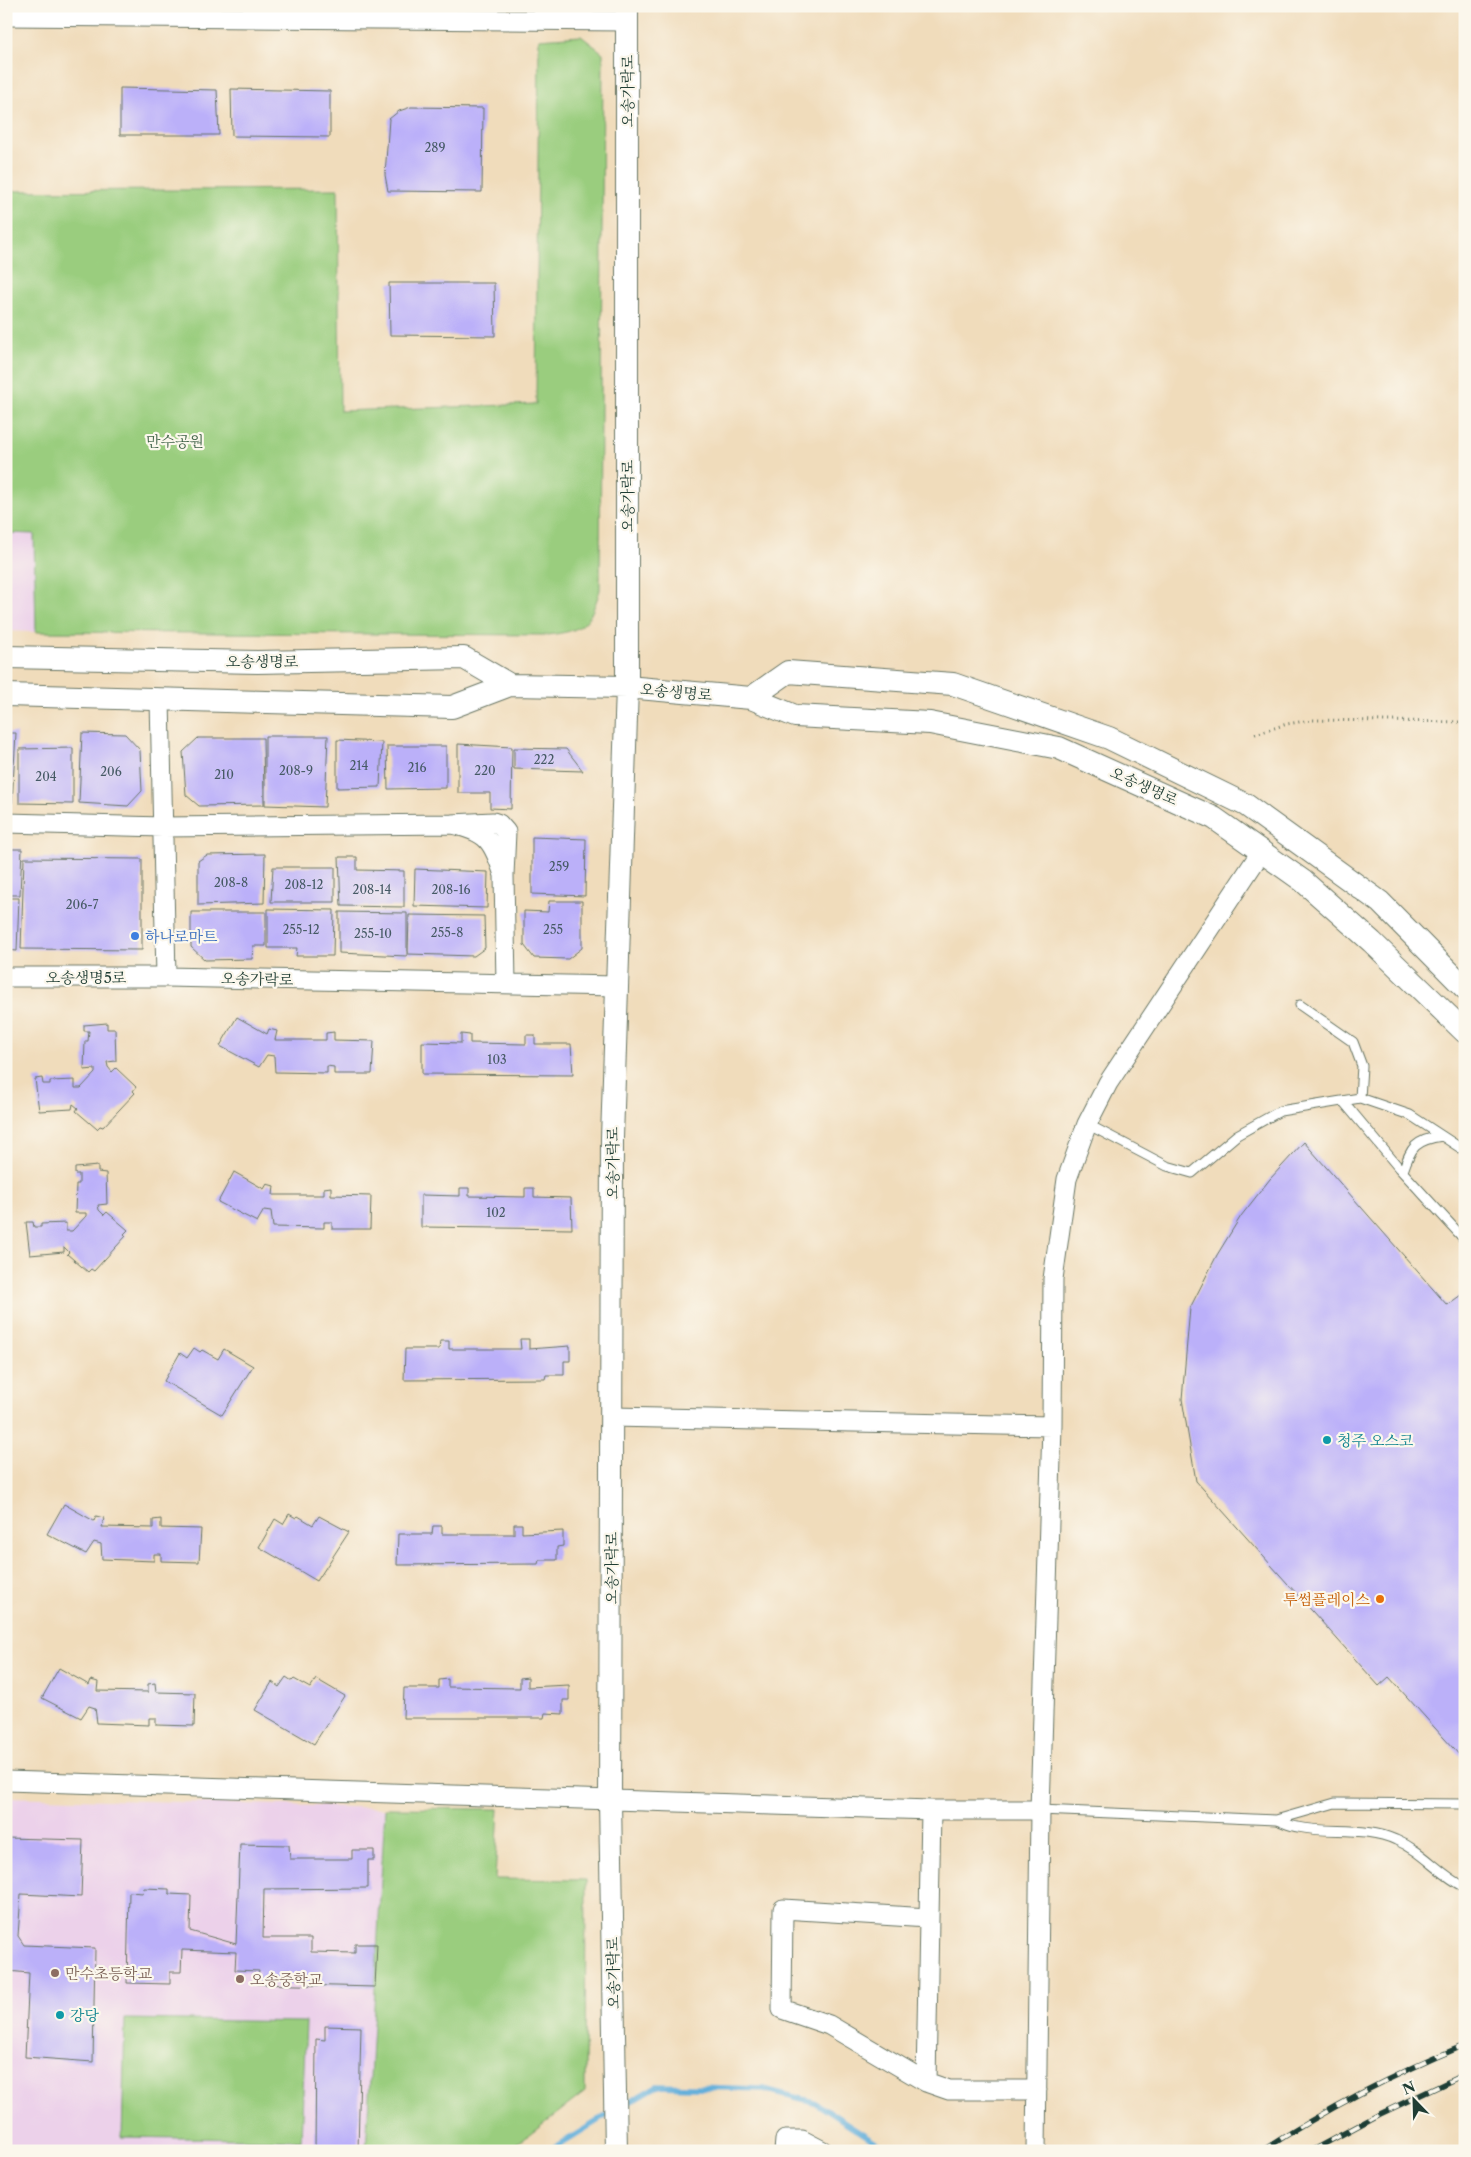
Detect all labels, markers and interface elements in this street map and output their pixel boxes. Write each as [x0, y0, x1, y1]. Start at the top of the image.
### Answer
street label: 오송가락로 [618, 54, 637, 127]
house number: 289 [424, 140, 446, 155]
park label: 만수공원 [146, 432, 204, 451]
street label: 오송가락로 [618, 459, 637, 532]
street label: 오송생명로 [226, 652, 299, 671]
street label: 오송생명로 [639, 679, 713, 705]
house number: 222 [534, 752, 554, 767]
house number: 214 [350, 758, 369, 773]
house number: 216 [408, 760, 426, 775]
house number: 208-9 [279, 763, 313, 778]
house number: 220 [474, 763, 496, 778]
street label: 오송생명로 [1107, 763, 1181, 810]
house number: 206 [100, 764, 122, 779]
house number: 210 [214, 767, 234, 782]
house number: 204 [35, 769, 57, 784]
house number: 259 [549, 859, 569, 874]
house number: 208-8 [214, 875, 248, 890]
house number: 208-12 [285, 877, 324, 892]
house number: 208-14 [353, 882, 392, 897]
house number: 208-16 [431, 882, 471, 897]
house number: 206-7 [66, 897, 98, 912]
house number: 255-12 [282, 922, 320, 937]
house number: 255 [543, 922, 563, 937]
house number: 255-8 [431, 925, 463, 940]
house number: 255-10 [354, 926, 392, 941]
place label: 하나로마트 [145, 927, 218, 946]
marker: 하나로마트 [129, 930, 141, 942]
street label: 오송생명5로 [46, 968, 127, 987]
street label: 오송가락로 [221, 969, 294, 989]
house number: 103 [487, 1052, 507, 1067]
street label: 오송가락로 [603, 1126, 622, 1199]
house number: 102 [486, 1205, 506, 1220]
place label: 청주 오스코 [1337, 1431, 1414, 1450]
marker: 청주 오스코 [1321, 1434, 1333, 1446]
street label: 오송가락로 [602, 1531, 621, 1604]
place label: 투썸플레이스 [1283, 1590, 1370, 1609]
marker: 투썸플레이스 [1374, 1593, 1386, 1605]
street label: 오송가락로 [603, 1936, 623, 2009]
place label: 만수초등학교 [65, 1964, 152, 1983]
marker: 만수초등학교 [49, 1967, 61, 1979]
place label: 오송중학교 [250, 1970, 323, 1989]
marker: 오송중학교 [234, 1973, 246, 1985]
place label: 강당 [70, 2006, 99, 2025]
marker: 강당 [54, 2009, 66, 2021]
north arrow [1388, 2074, 1438, 2124]
text: N [1400, 2077, 1418, 2099]

